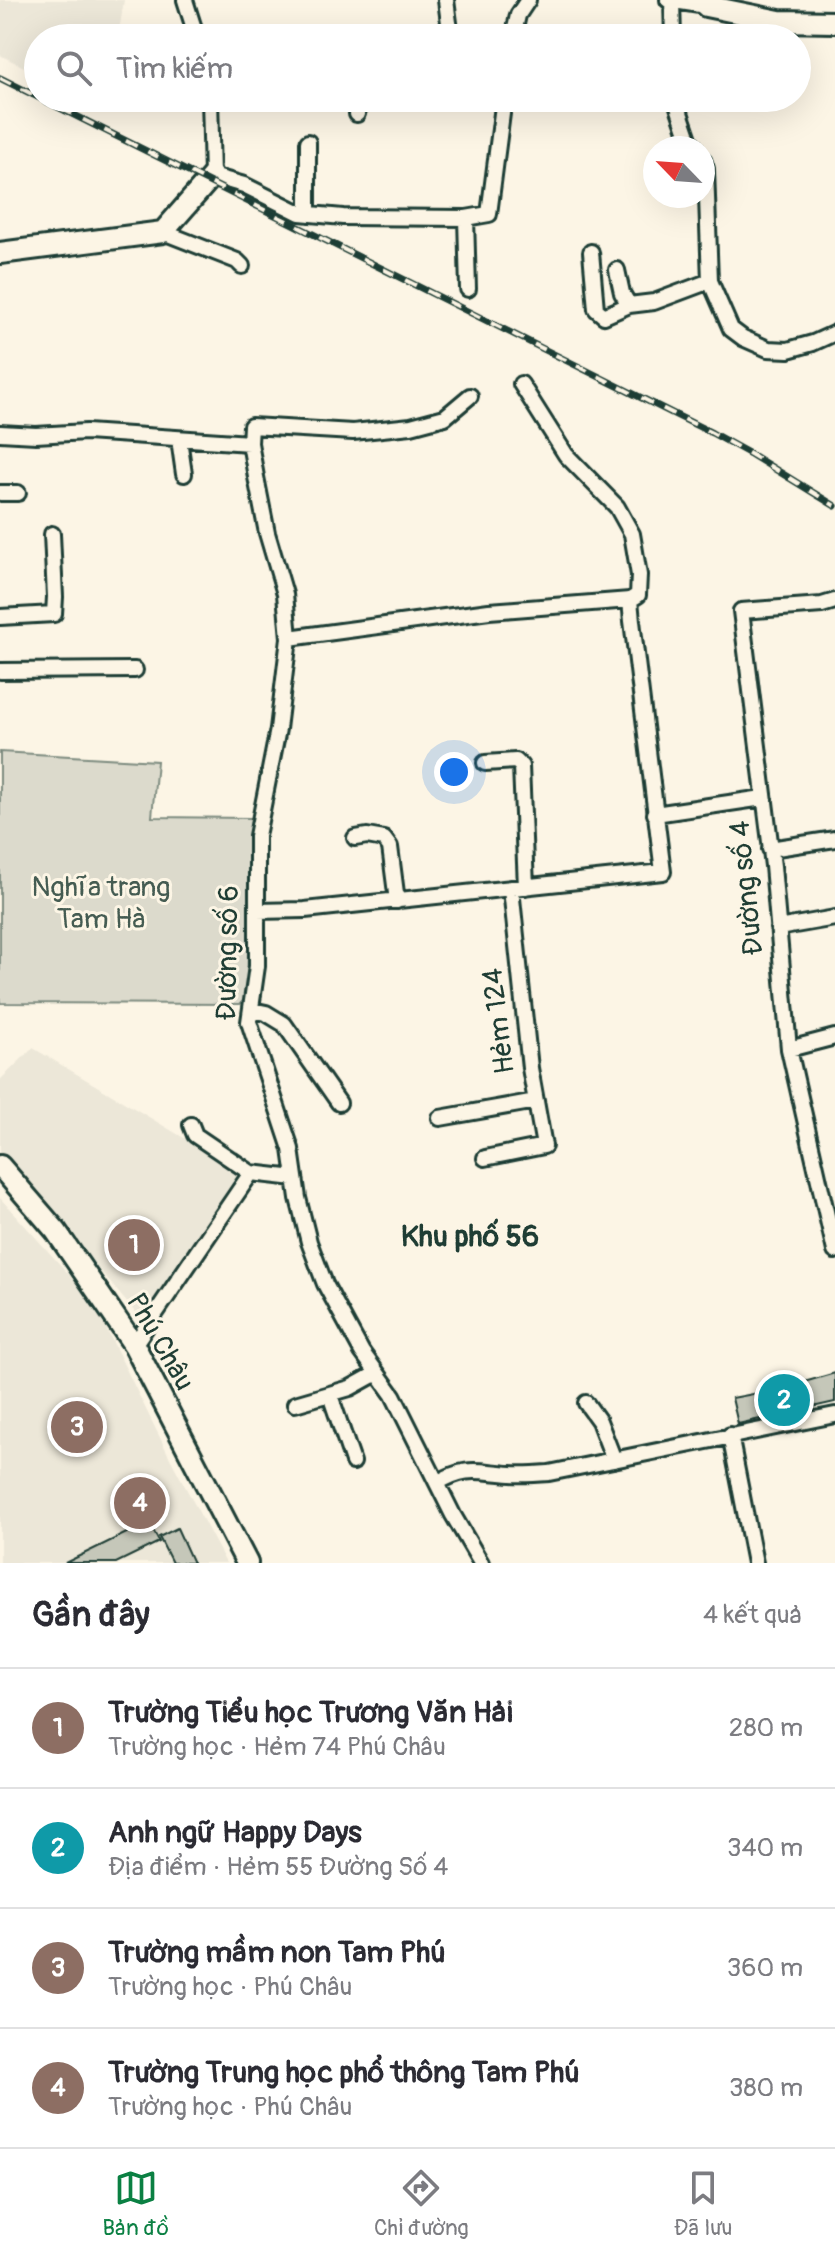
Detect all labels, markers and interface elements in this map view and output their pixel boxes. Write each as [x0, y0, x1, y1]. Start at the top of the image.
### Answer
search box [24, 24, 811, 112]
icon: search [52, 46, 96, 90]
text: Tìm kiếm [116, 50, 233, 87]
north arrow [643, 136, 715, 208]
your location [434, 752, 474, 792]
street label: Đường số 4 [723, 819, 771, 957]
park label: Nghĩa trang Tam Hà [32, 870, 170, 937]
street label: Đường số 6 [209, 885, 247, 1021]
street label: Hẻm 124 [475, 966, 523, 1076]
pin: 1 [108, 1215, 160, 1275]
district label: Khu phố 56 [401, 1218, 539, 1255]
street label: Phú Châu [118, 1287, 202, 1397]
pin: 2 [758, 1370, 810, 1430]
pin: 3 [51, 1397, 103, 1457]
pin: 4 [114, 1473, 166, 1533]
text: Gần đây [32, 1594, 150, 1637]
text: 4 kết quả [703, 1599, 803, 1631]
text: Trường Tiểu học Trương Văn Hải [108, 1694, 513, 1731]
text: 1 [53, 1712, 63, 1744]
text: 280 m [729, 1712, 803, 1744]
text: Trường học · Hẻm 74 Phú Châu [108, 1731, 446, 1763]
text: Anh ngữ Happy Days [108, 1814, 362, 1851]
text: 2 [51, 1832, 65, 1864]
text: 340 m [727, 1832, 803, 1864]
text: Địa điểm · Hẻm 55 Đường Số 4 [108, 1851, 448, 1883]
text: Trường mầm non Tam Phú [108, 1934, 446, 1971]
text: 3 [51, 1952, 65, 1984]
text: 360 m [727, 1952, 803, 1984]
text: Trường học · Phú Châu [108, 1971, 352, 2003]
text: Trường Trung học phổ thông Tam Phú [108, 2054, 580, 2091]
text: 4 [50, 2072, 66, 2104]
text: 380 m [729, 2072, 803, 2104]
text: Trường học · Phú Châu [108, 2091, 352, 2123]
tab: Bản đồ [103, 2166, 169, 2242]
tab: Chỉ đường [374, 2166, 469, 2242]
tab: Đã lưu [674, 2166, 732, 2242]

